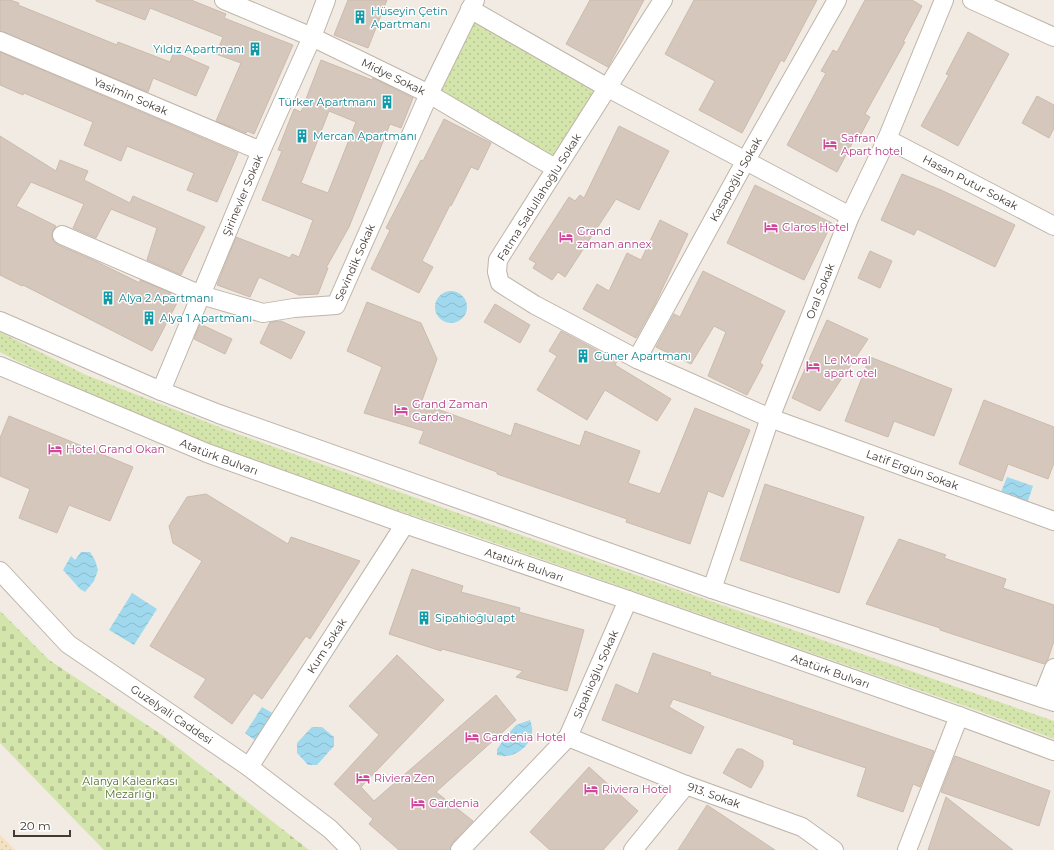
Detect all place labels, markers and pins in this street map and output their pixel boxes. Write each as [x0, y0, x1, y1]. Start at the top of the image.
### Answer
place label: Hüseyin Çetin Apartmanı [371, 4, 448, 31]
building icon: Hüseyin Çetin Apartmanı [352, 9, 368, 25]
building icon: Yıldız Apartmanı [247, 41, 263, 57]
place label: Yıldız Apartmanı [153, 42, 244, 56]
building icon: Türker Apartmanı [379, 94, 395, 110]
place label: Türker Apartmanı [278, 95, 376, 109]
building icon: Mercan Apartmanı [294, 128, 310, 144]
place label: Mercan Apartmanı [313, 129, 417, 143]
place label: Safran Apart hotel [841, 131, 903, 158]
hotel icon: Safran Apart hotel [822, 136, 838, 152]
hotel icon: Glaros Hotel [763, 219, 779, 235]
place label: Glaros Hotel [782, 220, 849, 234]
place label: Grand zaman annex [577, 224, 651, 251]
hotel icon: Grand zaman annex [558, 229, 574, 245]
building icon: Alya 2 Apartmanı [100, 290, 116, 306]
place label: Alya 2 Apartmanı [119, 291, 213, 305]
building icon: Alya 1 Apartmanı [141, 310, 157, 326]
place label: Alya 1 Apartmanı [160, 311, 252, 325]
building icon: Güner Apartmanı [575, 348, 591, 364]
place label: Güner Apartmanı [594, 349, 691, 363]
place label: Le Moral apart otel [824, 353, 877, 380]
hotel icon: Le Moral apart otel [805, 358, 821, 374]
place label: Grand Zaman Garden [412, 397, 488, 424]
hotel icon: Grand Zaman Garden [393, 402, 409, 418]
hotel icon: Hotel Grand Okan [47, 441, 63, 457]
place label: Hotel Grand Okan [66, 442, 165, 456]
building icon: Sipahioğlu apt [416, 610, 432, 626]
place label: Sipahioğlu apt [435, 611, 516, 625]
hotel icon: Gardenia Hotel [464, 729, 480, 745]
place label: Gardenia Hotel [483, 730, 566, 744]
hotel icon: Riviera Zen [355, 770, 371, 786]
place label: Riviera Zen [374, 771, 435, 785]
hotel icon: Riviera Hotel [583, 781, 599, 797]
place label: Riviera Hotel [602, 782, 672, 796]
hotel icon: Gardenia [410, 795, 426, 811]
place label: Gardenia [429, 796, 479, 810]

